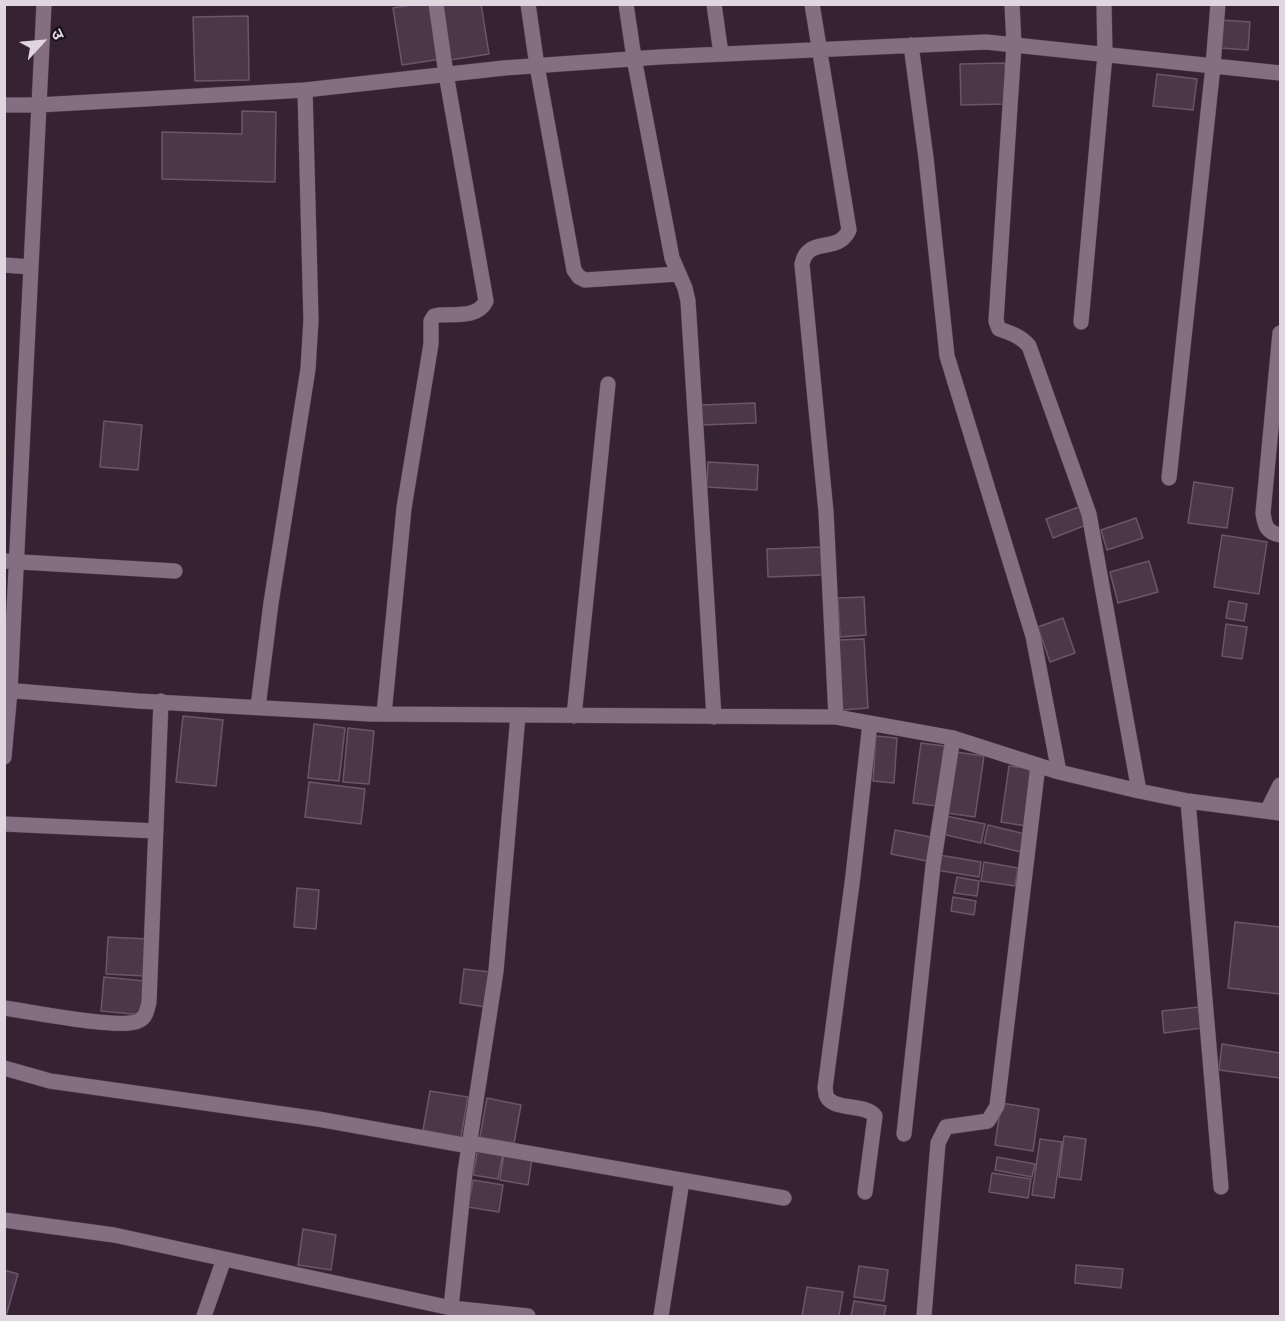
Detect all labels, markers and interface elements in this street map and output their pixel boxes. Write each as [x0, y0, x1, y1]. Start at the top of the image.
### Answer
north arrow [12, 12, 72, 72]
text: उ [47, 26, 69, 43]

